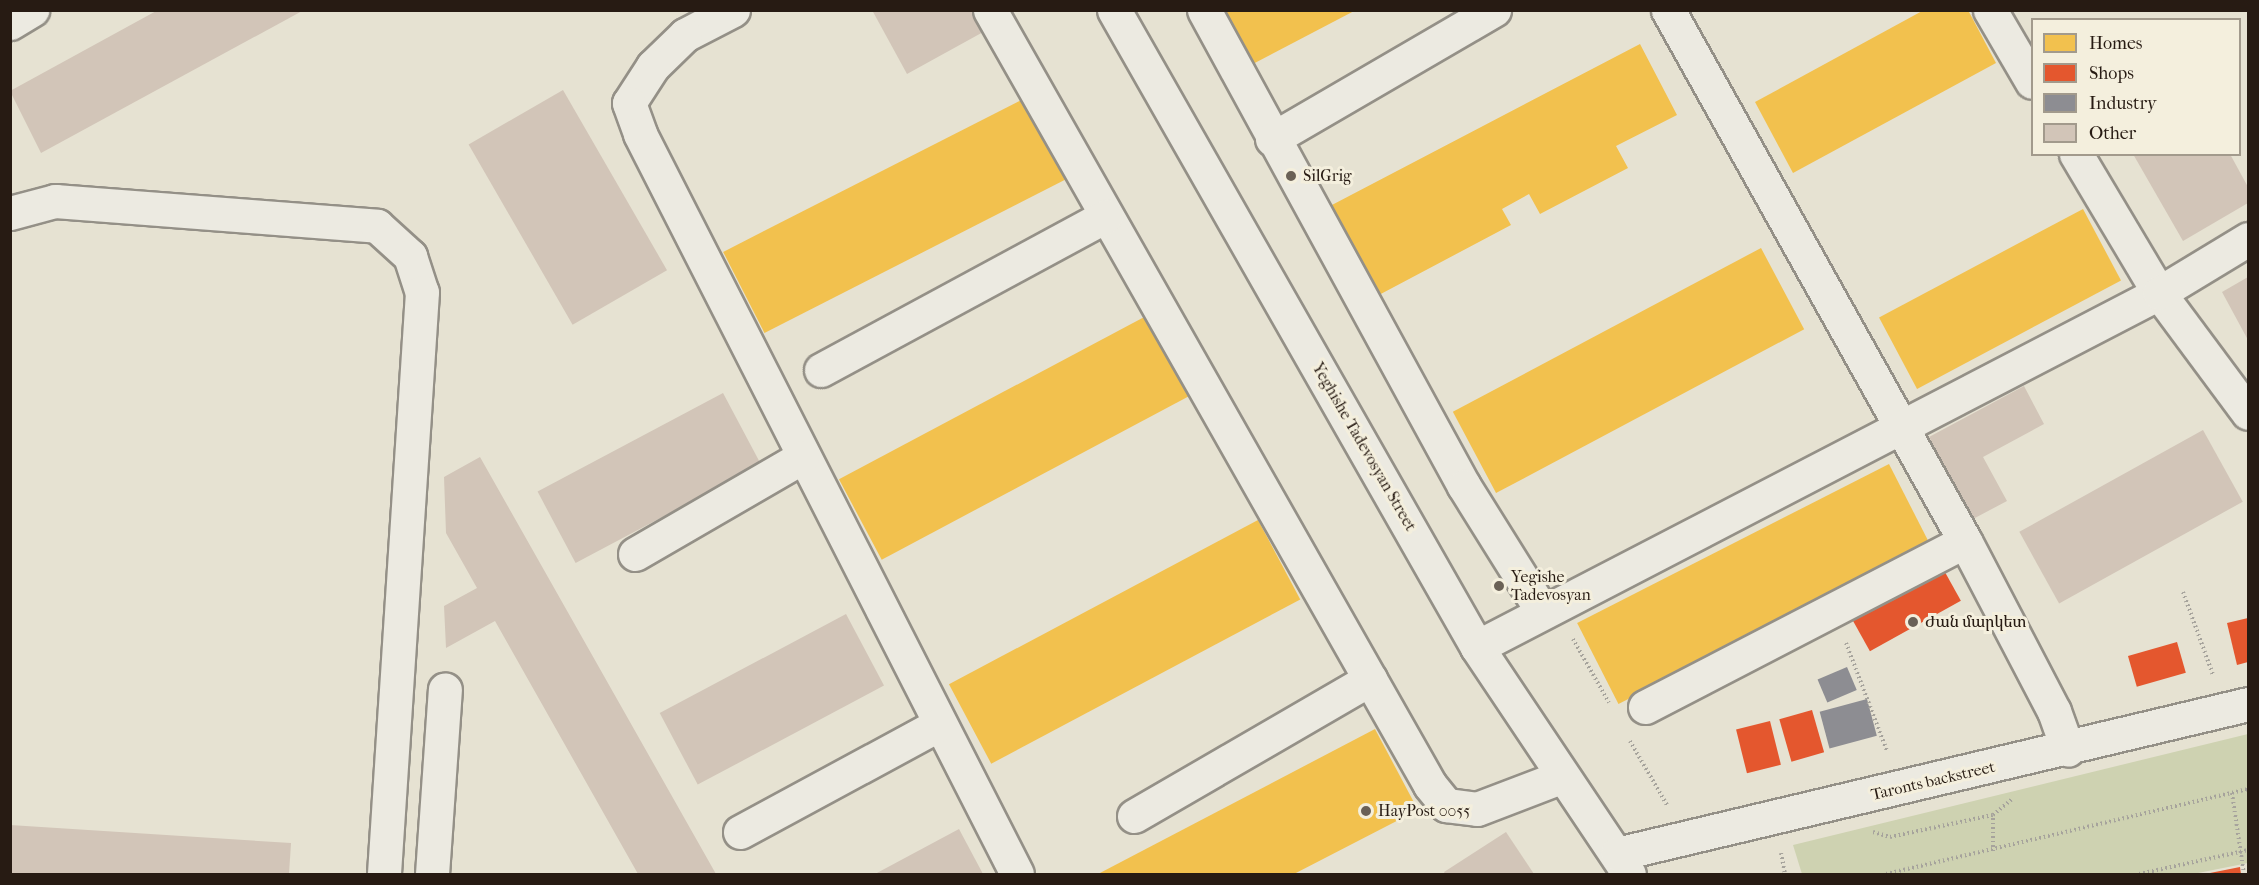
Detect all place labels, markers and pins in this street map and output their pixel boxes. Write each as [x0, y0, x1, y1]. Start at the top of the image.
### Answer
place label: SilGrig [1303, 166, 1352, 186]
marker: SilGrig [1284, 169, 1298, 183]
place label: Yegishe Tadevosyan [1511, 567, 1591, 605]
marker: Yegishe Tadevosyan [1492, 579, 1506, 593]
place label: Ժան մարկետ [1925, 612, 2026, 632]
marker: Ժան մարկետ [1906, 615, 1920, 629]
place label: HayPost 0055 [1378, 801, 1470, 821]
marker: HayPost 0055 [1359, 804, 1373, 818]

